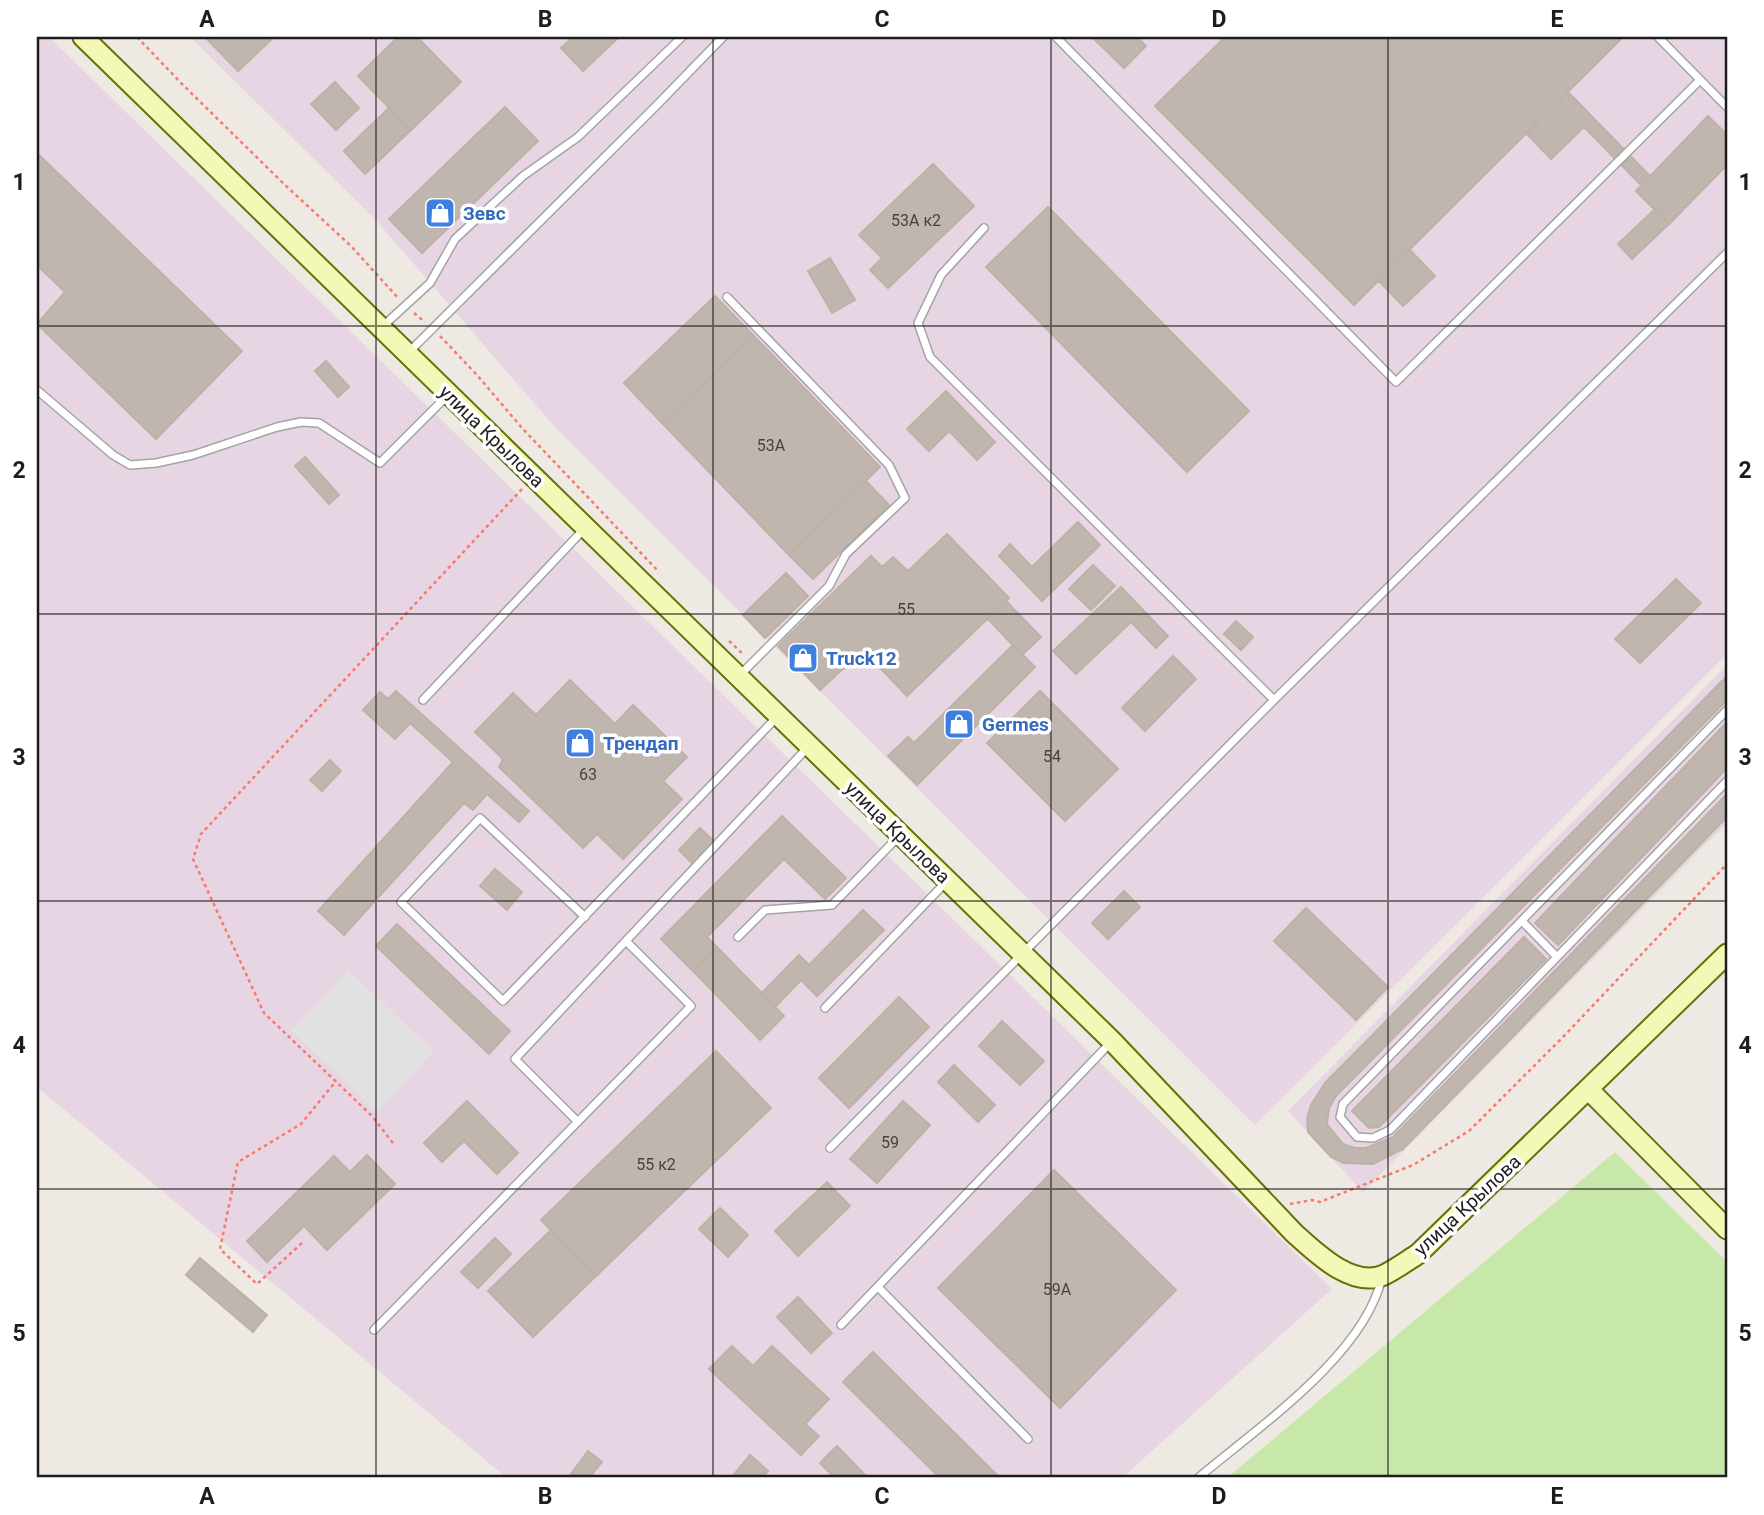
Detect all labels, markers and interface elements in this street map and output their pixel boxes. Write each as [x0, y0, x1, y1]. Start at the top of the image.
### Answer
text: A [199, 6, 215, 33]
text: B [538, 6, 552, 33]
text: C [874, 6, 890, 33]
text: D [1212, 6, 1226, 33]
text: E [1551, 6, 1564, 33]
text: 1 [12, 169, 26, 196]
text: 1 [1738, 169, 1752, 196]
shop icon: Зевс [423, 196, 457, 230]
place label: Зевс [463, 202, 506, 225]
house number: 53А к2 [891, 211, 941, 230]
street label: улица Крылова [434, 380, 549, 492]
house number: 53А [757, 436, 786, 455]
text: 2 [12, 457, 26, 484]
text: 2 [1738, 457, 1752, 484]
house number: 55 [897, 600, 915, 619]
shop icon: Truck12 [786, 641, 820, 675]
place label: Truck12 [826, 647, 897, 670]
shop icon: Germes [942, 707, 976, 741]
place label: Germes [982, 713, 1049, 736]
shop icon: Трендап [563, 726, 597, 760]
place label: Трендап [603, 732, 679, 755]
text: 3 [12, 744, 26, 771]
text: 3 [1738, 744, 1752, 771]
house number: 54 [1043, 747, 1061, 766]
house number: 63 [579, 765, 597, 784]
street label: улица Крылова [840, 776, 955, 888]
text: 4 [12, 1032, 26, 1059]
text: 4 [1738, 1032, 1752, 1059]
house number: 59 [881, 1133, 899, 1152]
street label: улица Крылова [1409, 1150, 1525, 1261]
house number: 55 к2 [636, 1155, 676, 1174]
house number: 59А [1043, 1280, 1072, 1299]
text: 5 [12, 1320, 26, 1347]
text: 5 [1738, 1320, 1752, 1347]
text: A [199, 1483, 215, 1510]
text: B [538, 1483, 552, 1510]
text: C [874, 1483, 890, 1510]
text: D [1212, 1483, 1226, 1510]
text: E [1551, 1483, 1564, 1510]

